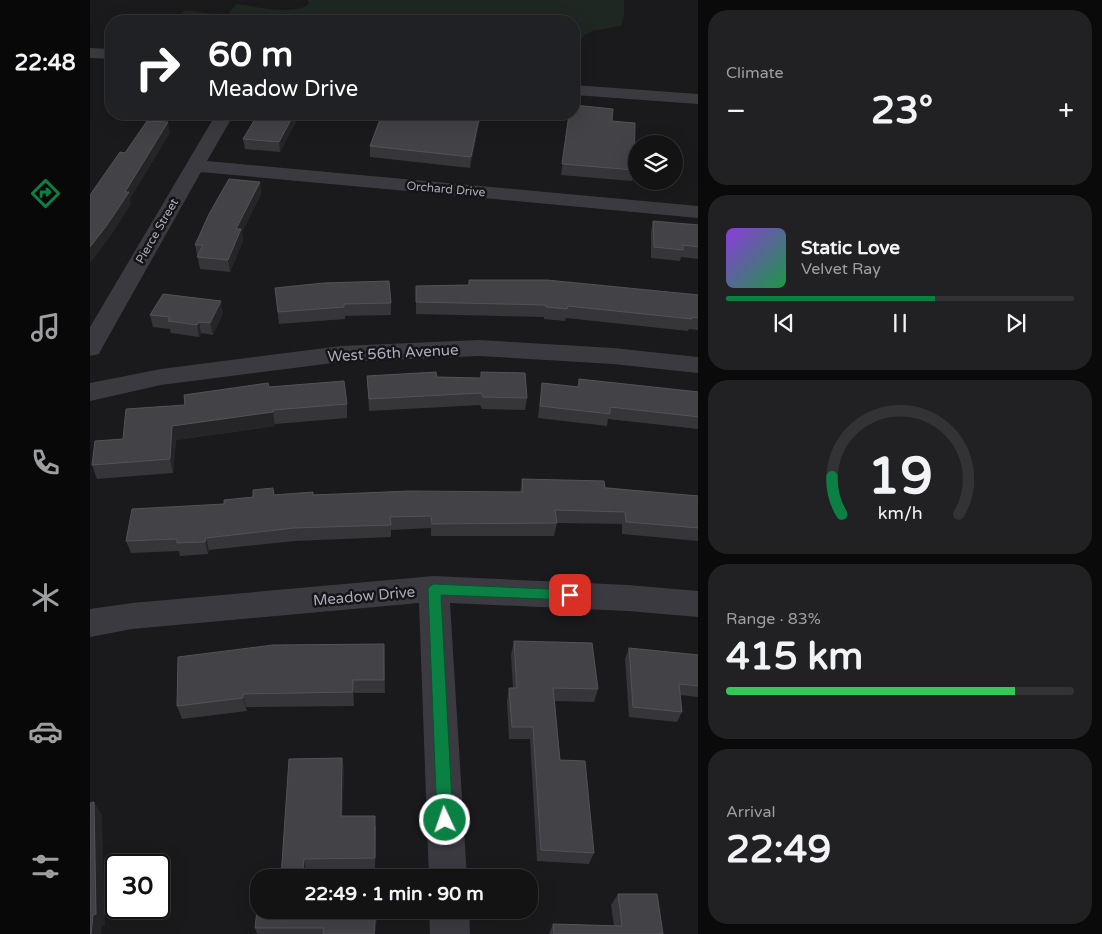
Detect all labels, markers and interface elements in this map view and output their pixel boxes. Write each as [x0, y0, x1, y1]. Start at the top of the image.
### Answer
text: 60 m [208, 34, 293, 76]
icon: right [125, 35, 190, 100]
text: 22:48 [15, 50, 75, 76]
text: Climate [726, 63, 784, 83]
text: Meadow Drive [208, 76, 358, 102]
text: 23° [871, 88, 933, 134]
text: − [726, 94, 746, 128]
text: + [1058, 94, 1074, 128]
map controls [628, 135, 683, 190]
button: layers [628, 135, 683, 190]
icon: directions [28, 176, 63, 211]
street label: Orchard Drive [406, 179, 486, 199]
street label: Pierce Street [133, 196, 181, 266]
text: Static Love [801, 237, 900, 259]
text: Velvet Ray [801, 259, 881, 279]
icon: previous [770, 309, 798, 337]
icon: pause [886, 309, 914, 337]
icon: next [1002, 309, 1030, 337]
icon: music [28, 310, 63, 345]
street label: West 56th Avenue [327, 341, 459, 365]
icon: phone [28, 445, 63, 480]
text: 19 [867, 445, 933, 508]
text: km/h [878, 503, 922, 524]
pin [549, 574, 591, 616]
icon: climate [28, 580, 63, 615]
icon: arrive [556, 581, 584, 609]
street label: Meadow Drive [312, 583, 416, 609]
text: Range · 83% [726, 609, 821, 629]
text: 415 km [726, 634, 863, 680]
icon: car [28, 714, 63, 749]
position arrow [418, 793, 470, 845]
text: Arrival [726, 802, 775, 822]
text: 22:49 [726, 827, 831, 873]
icon: filters [28, 849, 63, 884]
speed limit sign: 30 [105, 854, 170, 919]
text: 22:49 · 1 min · 90 m [304, 883, 484, 905]

